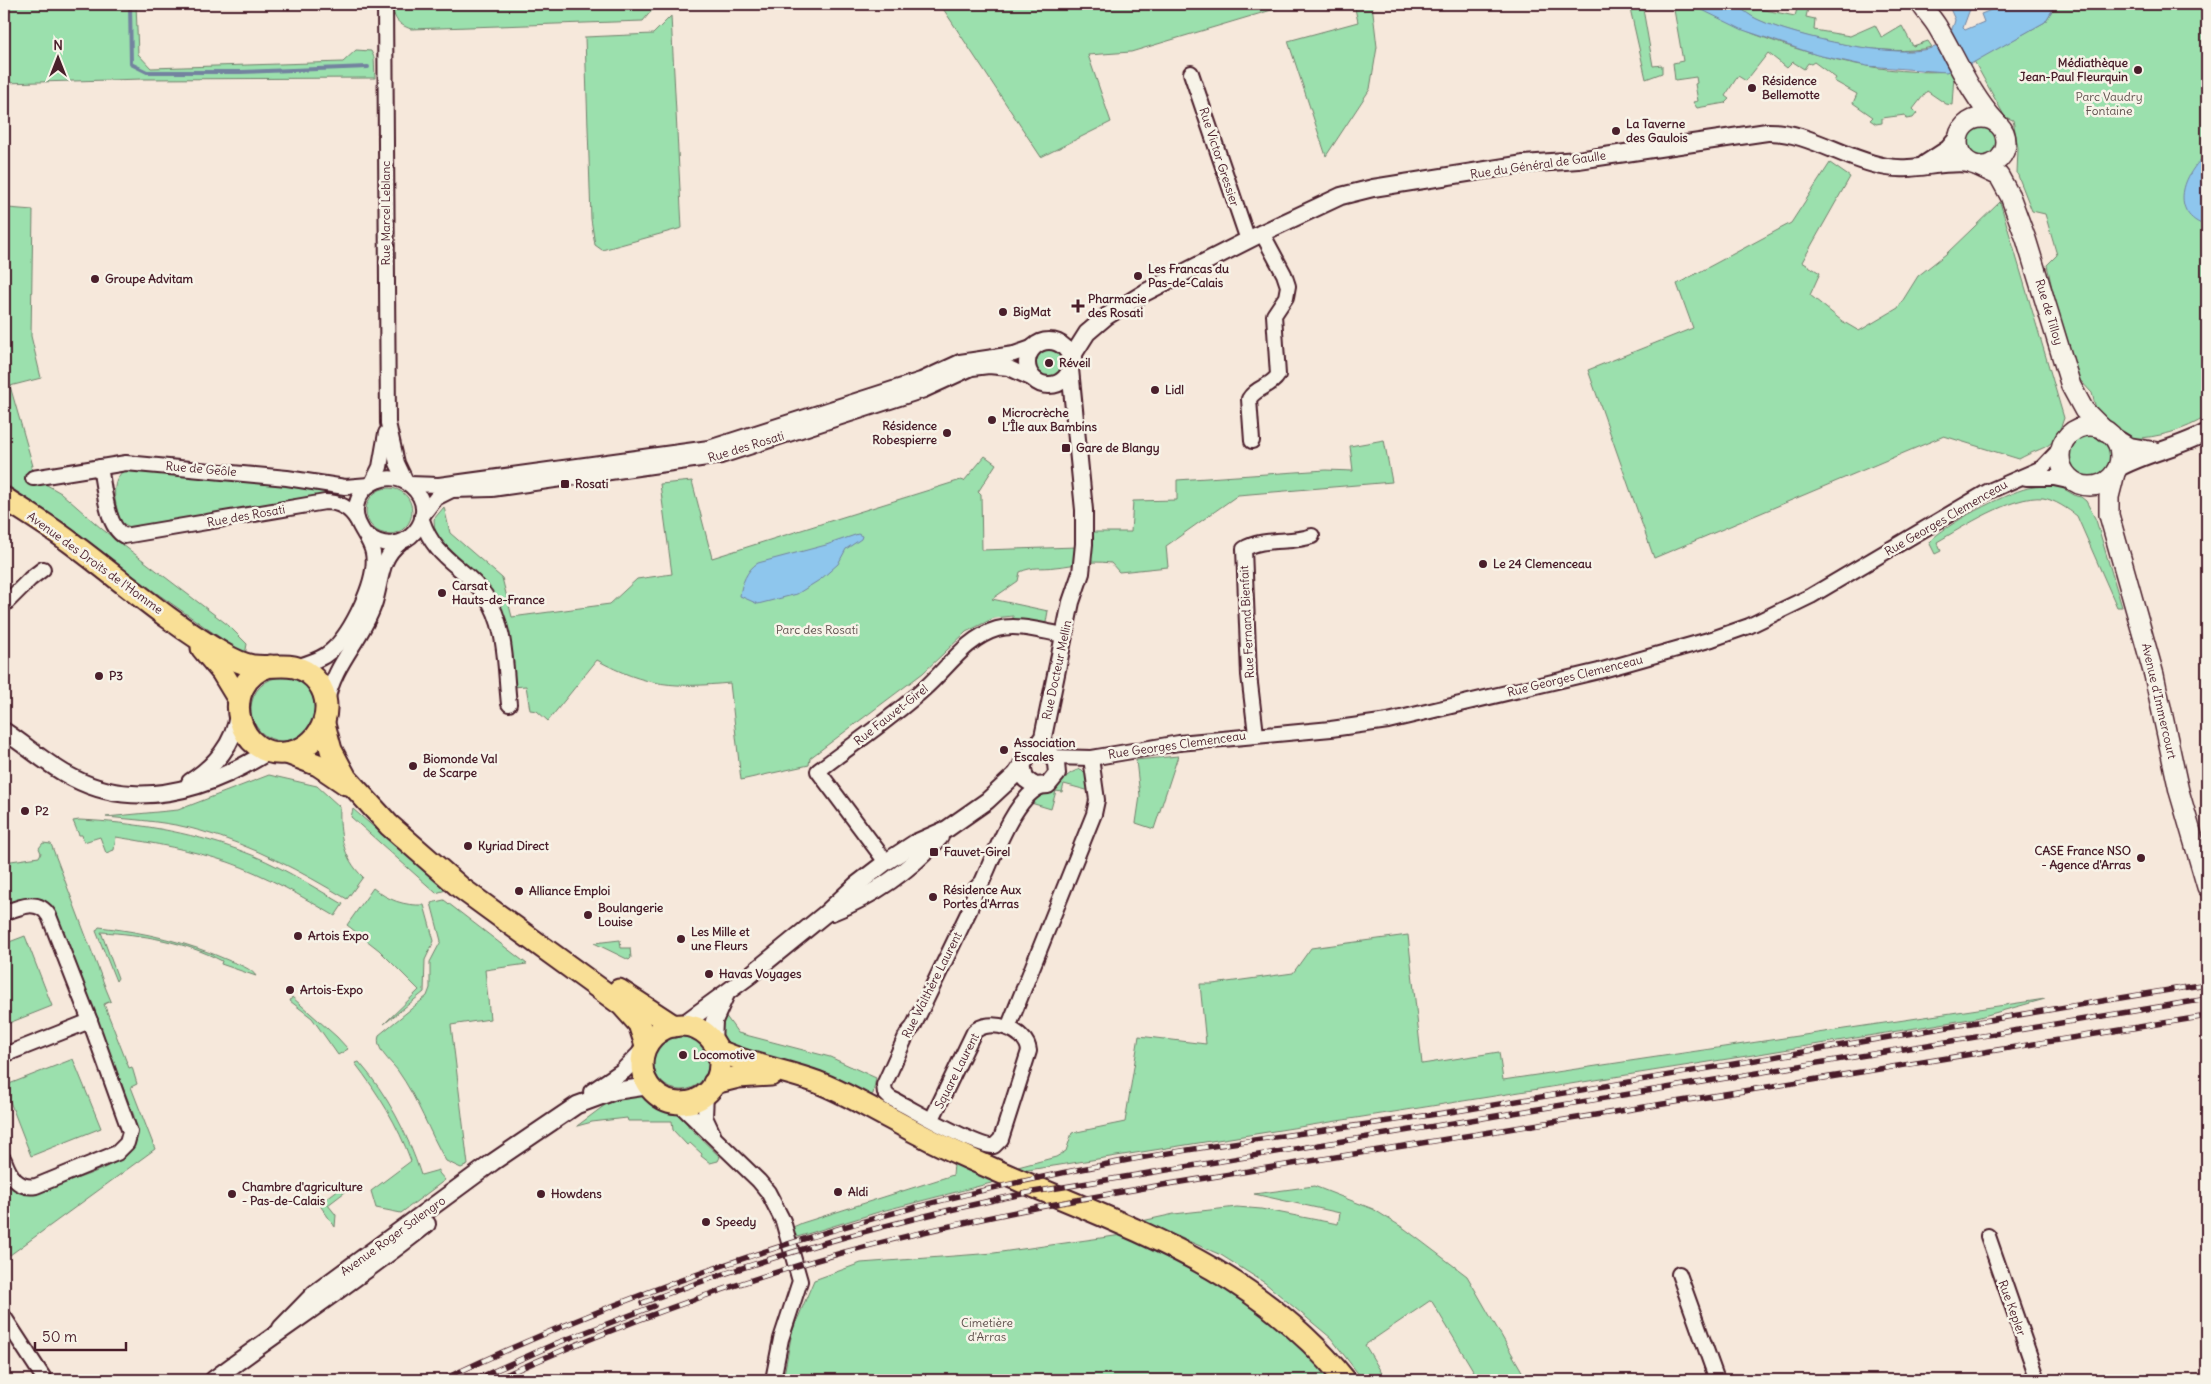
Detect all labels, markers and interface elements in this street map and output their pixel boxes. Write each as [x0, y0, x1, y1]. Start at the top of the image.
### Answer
north arrow [32, 32, 82, 82]
text: N [53, 36, 63, 54]
place label: Médiathèque Jean-Paul Fleurquin [2019, 55, 2129, 85]
marker: Médiathèque Jean-Paul Fleurquin [2132, 64, 2144, 76]
place label: Résidence Bellemotte [1762, 73, 1820, 102]
marker: Résidence Bellemotte [1746, 82, 1758, 94]
park label: Parc Vaudry Fontaine [2075, 89, 2143, 118]
street label: Rue Victor Gressier [1196, 105, 1243, 208]
place label: La Taverne des Gaulois [1626, 116, 1688, 145]
marker: La Taverne des Gaulois [1610, 125, 1622, 137]
street label: Rue du Général de Gaulle [1469, 148, 1607, 181]
street label: Rue Marcel Leblanc [378, 161, 393, 265]
place label: Les Francas du Pas-de-Calais [1148, 261, 1229, 290]
marker: Les Francas du Pas-de-Calais [1132, 270, 1144, 282]
place label: Groupe Advitam [105, 271, 194, 287]
marker: Groupe Advitam [89, 273, 101, 285]
street label: Rue de Tilloy [2032, 277, 2067, 347]
place label: Pharmacie des Rosati [1088, 291, 1147, 320]
marker: Pharmacie des Rosati [1072, 300, 1084, 312]
place label: BigMat [1013, 304, 1052, 320]
marker: BigMat [997, 306, 1009, 318]
place label: Réveil [1059, 355, 1091, 370]
marker: Réveil [1043, 357, 1055, 369]
place label: Lidl [1165, 382, 1184, 397]
marker: Lidl [1149, 384, 1161, 396]
place label: Microcrèche L’Île aux Bambins [1002, 405, 1097, 434]
marker: Microcrèche L’Île aux Bambins [986, 414, 998, 426]
place label: Résidence Robespierre [872, 418, 938, 448]
marker: Résidence Robespierre [941, 427, 953, 439]
street label: Rue des Rosati [706, 428, 786, 465]
place label: Gare de Blangy [1076, 440, 1160, 456]
marker: Gare de Blangy [1060, 442, 1072, 454]
street label: Rue de Geôle [165, 458, 237, 479]
place label: Rosati [575, 476, 609, 491]
street label: Rue Georges Clemenceau [1882, 476, 2010, 559]
marker: Rosati [559, 478, 571, 490]
street label: Rue des Rosati [206, 501, 286, 530]
street label: Avenue des Droits de l'Homme [24, 508, 166, 617]
place label: Le 24 Clemenceau [1493, 556, 1592, 571]
marker: Le 24 Clemenceau [1477, 558, 1489, 570]
street label: Rue Fernand Bienfait [1236, 565, 1257, 679]
place label: Carsat Hauts-de-France [452, 578, 545, 607]
marker: Carsat Hauts-de-France [436, 587, 448, 599]
street label: Rue Docteur Mellin [1039, 619, 1074, 721]
park label: Parc des Rosati [776, 622, 858, 637]
street label: Avenue d'Immercourt [2139, 641, 2180, 760]
street label: Rue Georges Clemenceau [1506, 651, 1644, 700]
place label: P3 [109, 668, 123, 683]
marker: P3 [93, 670, 105, 682]
street label: Rue Fauvet-Girel [851, 681, 931, 748]
street label: Rue Georges Clemenceau [1107, 727, 1247, 762]
place label: Association Escales [1014, 735, 1075, 764]
marker: Association Escales [998, 744, 1010, 756]
place label: Biomonde Val de Scarpe [423, 751, 498, 781]
marker: Biomonde Val de Scarpe [407, 760, 419, 772]
place label: P2 [35, 803, 49, 818]
marker: P2 [19, 805, 31, 817]
place label: Kyriad Direct [478, 838, 550, 854]
marker: Kyriad Direct [462, 840, 474, 852]
place label: CASE France NSO - Agence d'Arras [2034, 843, 2132, 873]
place label: Fauvet-Girel [944, 844, 1011, 859]
marker: Fauvet-Girel [928, 846, 940, 858]
marker: CASE France NSO - Agence d'Arras [2135, 852, 2147, 864]
place label: Résidence Aux Portes d'Arras [943, 882, 1021, 911]
place label: Alliance Emploi [529, 883, 611, 899]
marker: Alliance Emploi [513, 885, 525, 897]
marker: Résidence Aux Portes d'Arras [927, 891, 939, 903]
place label: Boulangerie Louise [598, 900, 664, 929]
marker: Boulangerie Louise [582, 909, 594, 921]
place label: Les Mille et une Fleurs [691, 924, 750, 953]
place label: Artois Expo [308, 928, 369, 944]
street label: Rue Walthère Laurent [898, 929, 965, 1040]
marker: Artois Expo [292, 930, 304, 942]
marker: Les Mille et une Fleurs [675, 933, 687, 945]
place label: Havas Voyages [719, 966, 802, 982]
marker: Havas Voyages [703, 968, 715, 980]
place label: Artois-Expo [300, 982, 363, 998]
marker: Artois-Expo [284, 984, 296, 996]
street label: Square Laurent [931, 1030, 982, 1111]
place label: Locomotive [693, 1047, 756, 1062]
marker: Locomotive [677, 1049, 689, 1061]
place label: Chambre d'agriculture - Pas-de-Calais [242, 1179, 363, 1208]
place label: Aldi [848, 1184, 868, 1199]
place label: Howdens [551, 1186, 602, 1201]
marker: Aldi [832, 1186, 844, 1198]
marker: Chambre d'agriculture - Pas-de-Calais [226, 1188, 238, 1200]
marker: Howdens [535, 1188, 547, 1200]
street label: Avenue Roger Salengro [337, 1192, 448, 1279]
place label: Speedy [716, 1214, 757, 1230]
marker: Speedy [700, 1216, 712, 1228]
street label: Rue Kepler [1995, 1278, 2030, 1338]
park label: Cimetière d'Arras [961, 1315, 1013, 1344]
scale bar [35, 1319, 126, 1351]
text: 50 m [42, 1327, 77, 1346]

